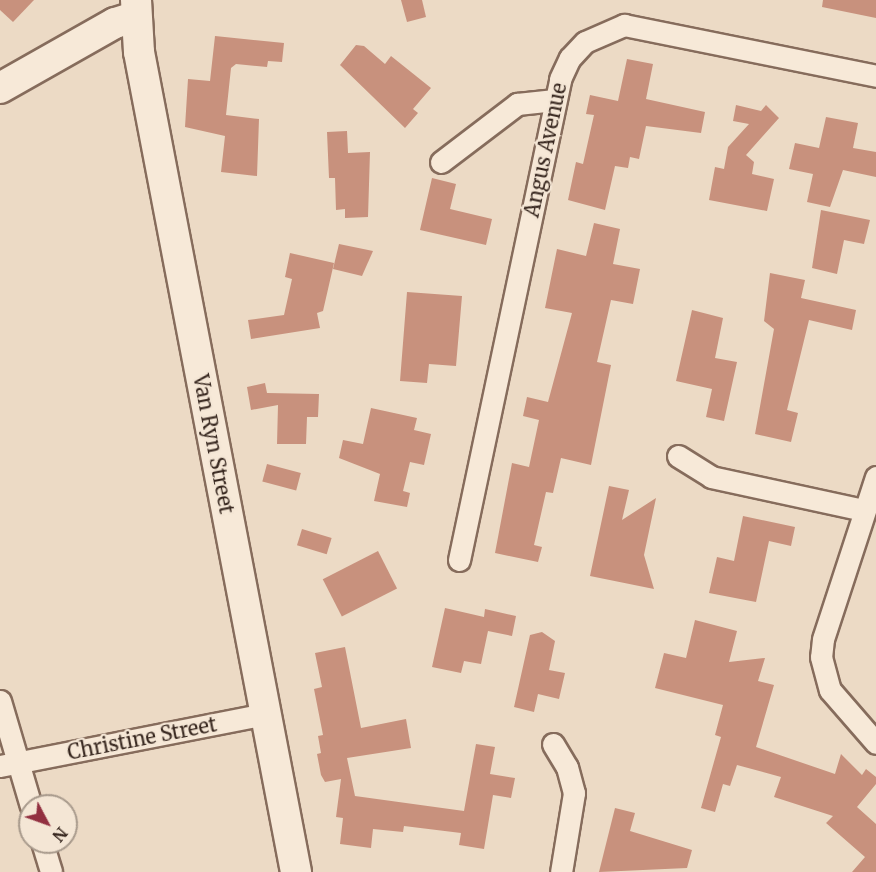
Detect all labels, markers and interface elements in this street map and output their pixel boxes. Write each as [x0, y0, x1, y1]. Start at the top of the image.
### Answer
street label: Angus Avenue [519, 81, 571, 219]
street label: Van Ryn Street [189, 372, 239, 516]
street label: Christine Street [65, 712, 219, 764]
north arrow [18, 794, 78, 854]
text: N [48, 823, 72, 846]

